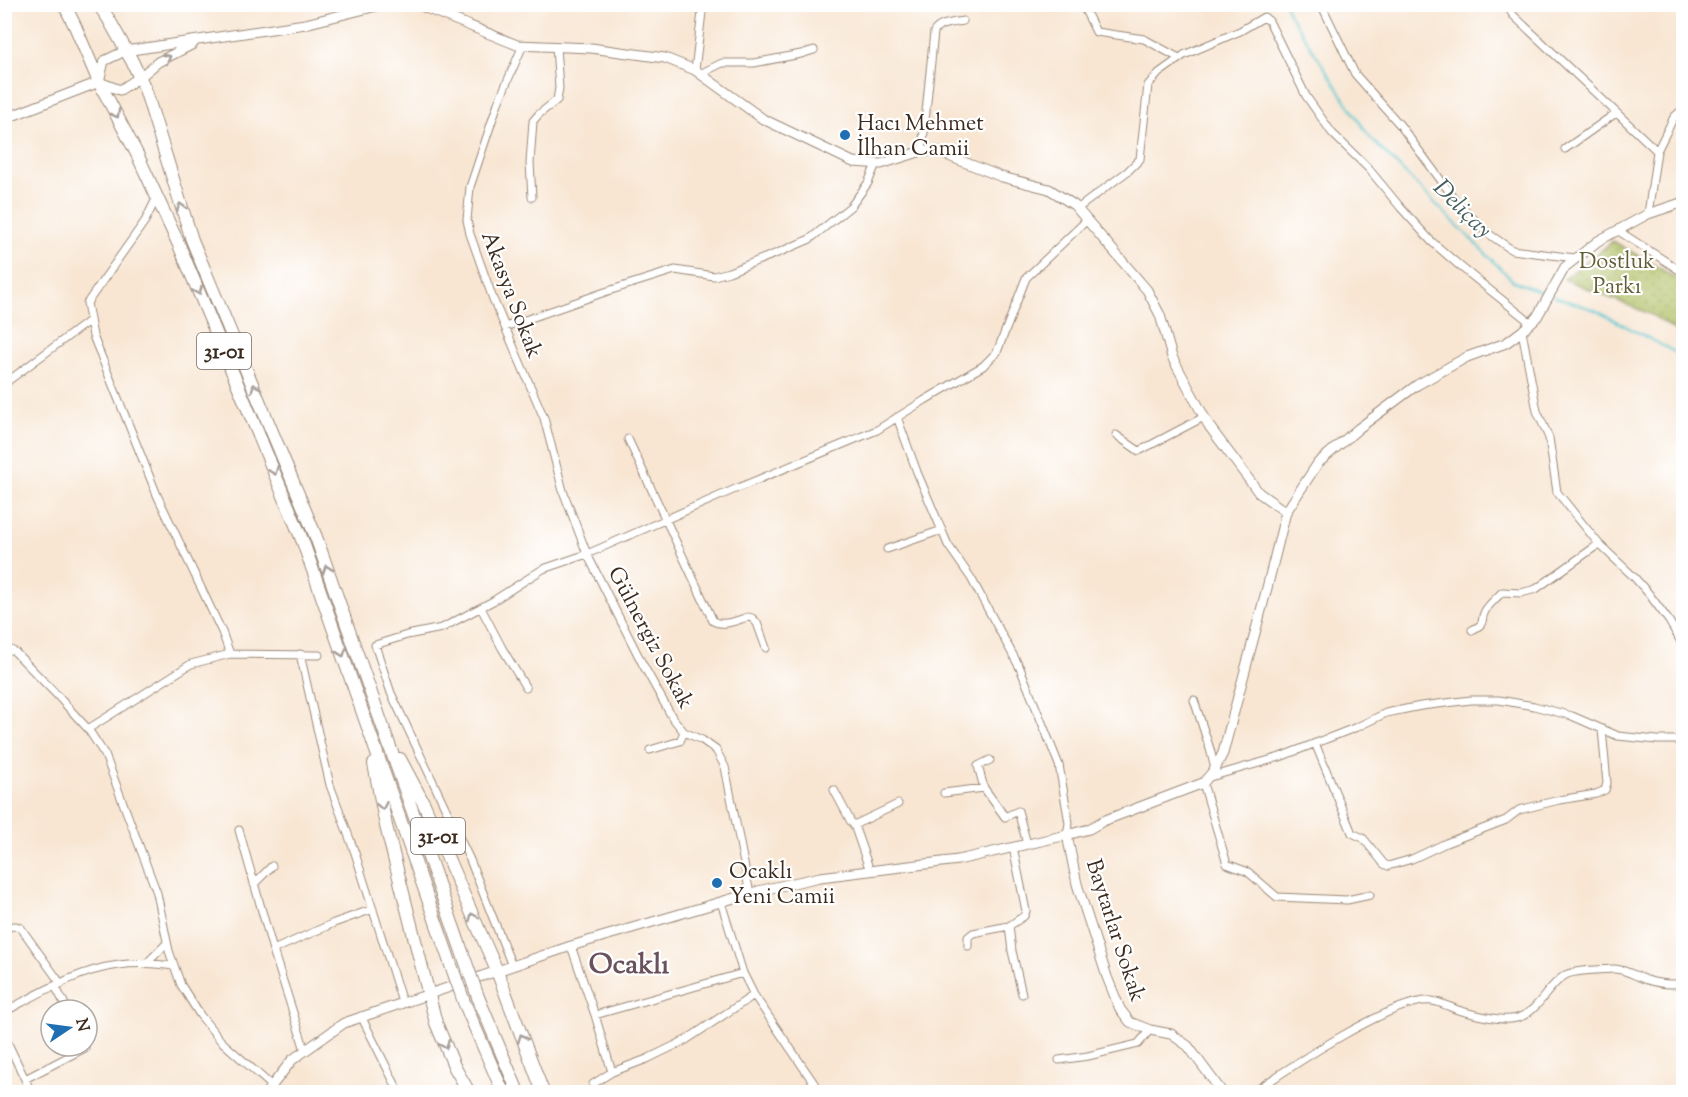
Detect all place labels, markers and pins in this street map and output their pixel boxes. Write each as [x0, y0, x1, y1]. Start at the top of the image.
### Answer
place label: Hacı Mehmet İlhan Camii [857, 109, 984, 166]
marker: Hacı Mehmet İlhan Camii [838, 128, 852, 142]
place label: Ocaklı Yeni Camii [729, 857, 835, 914]
marker: Ocaklı Yeni Camii [710, 876, 724, 890]

